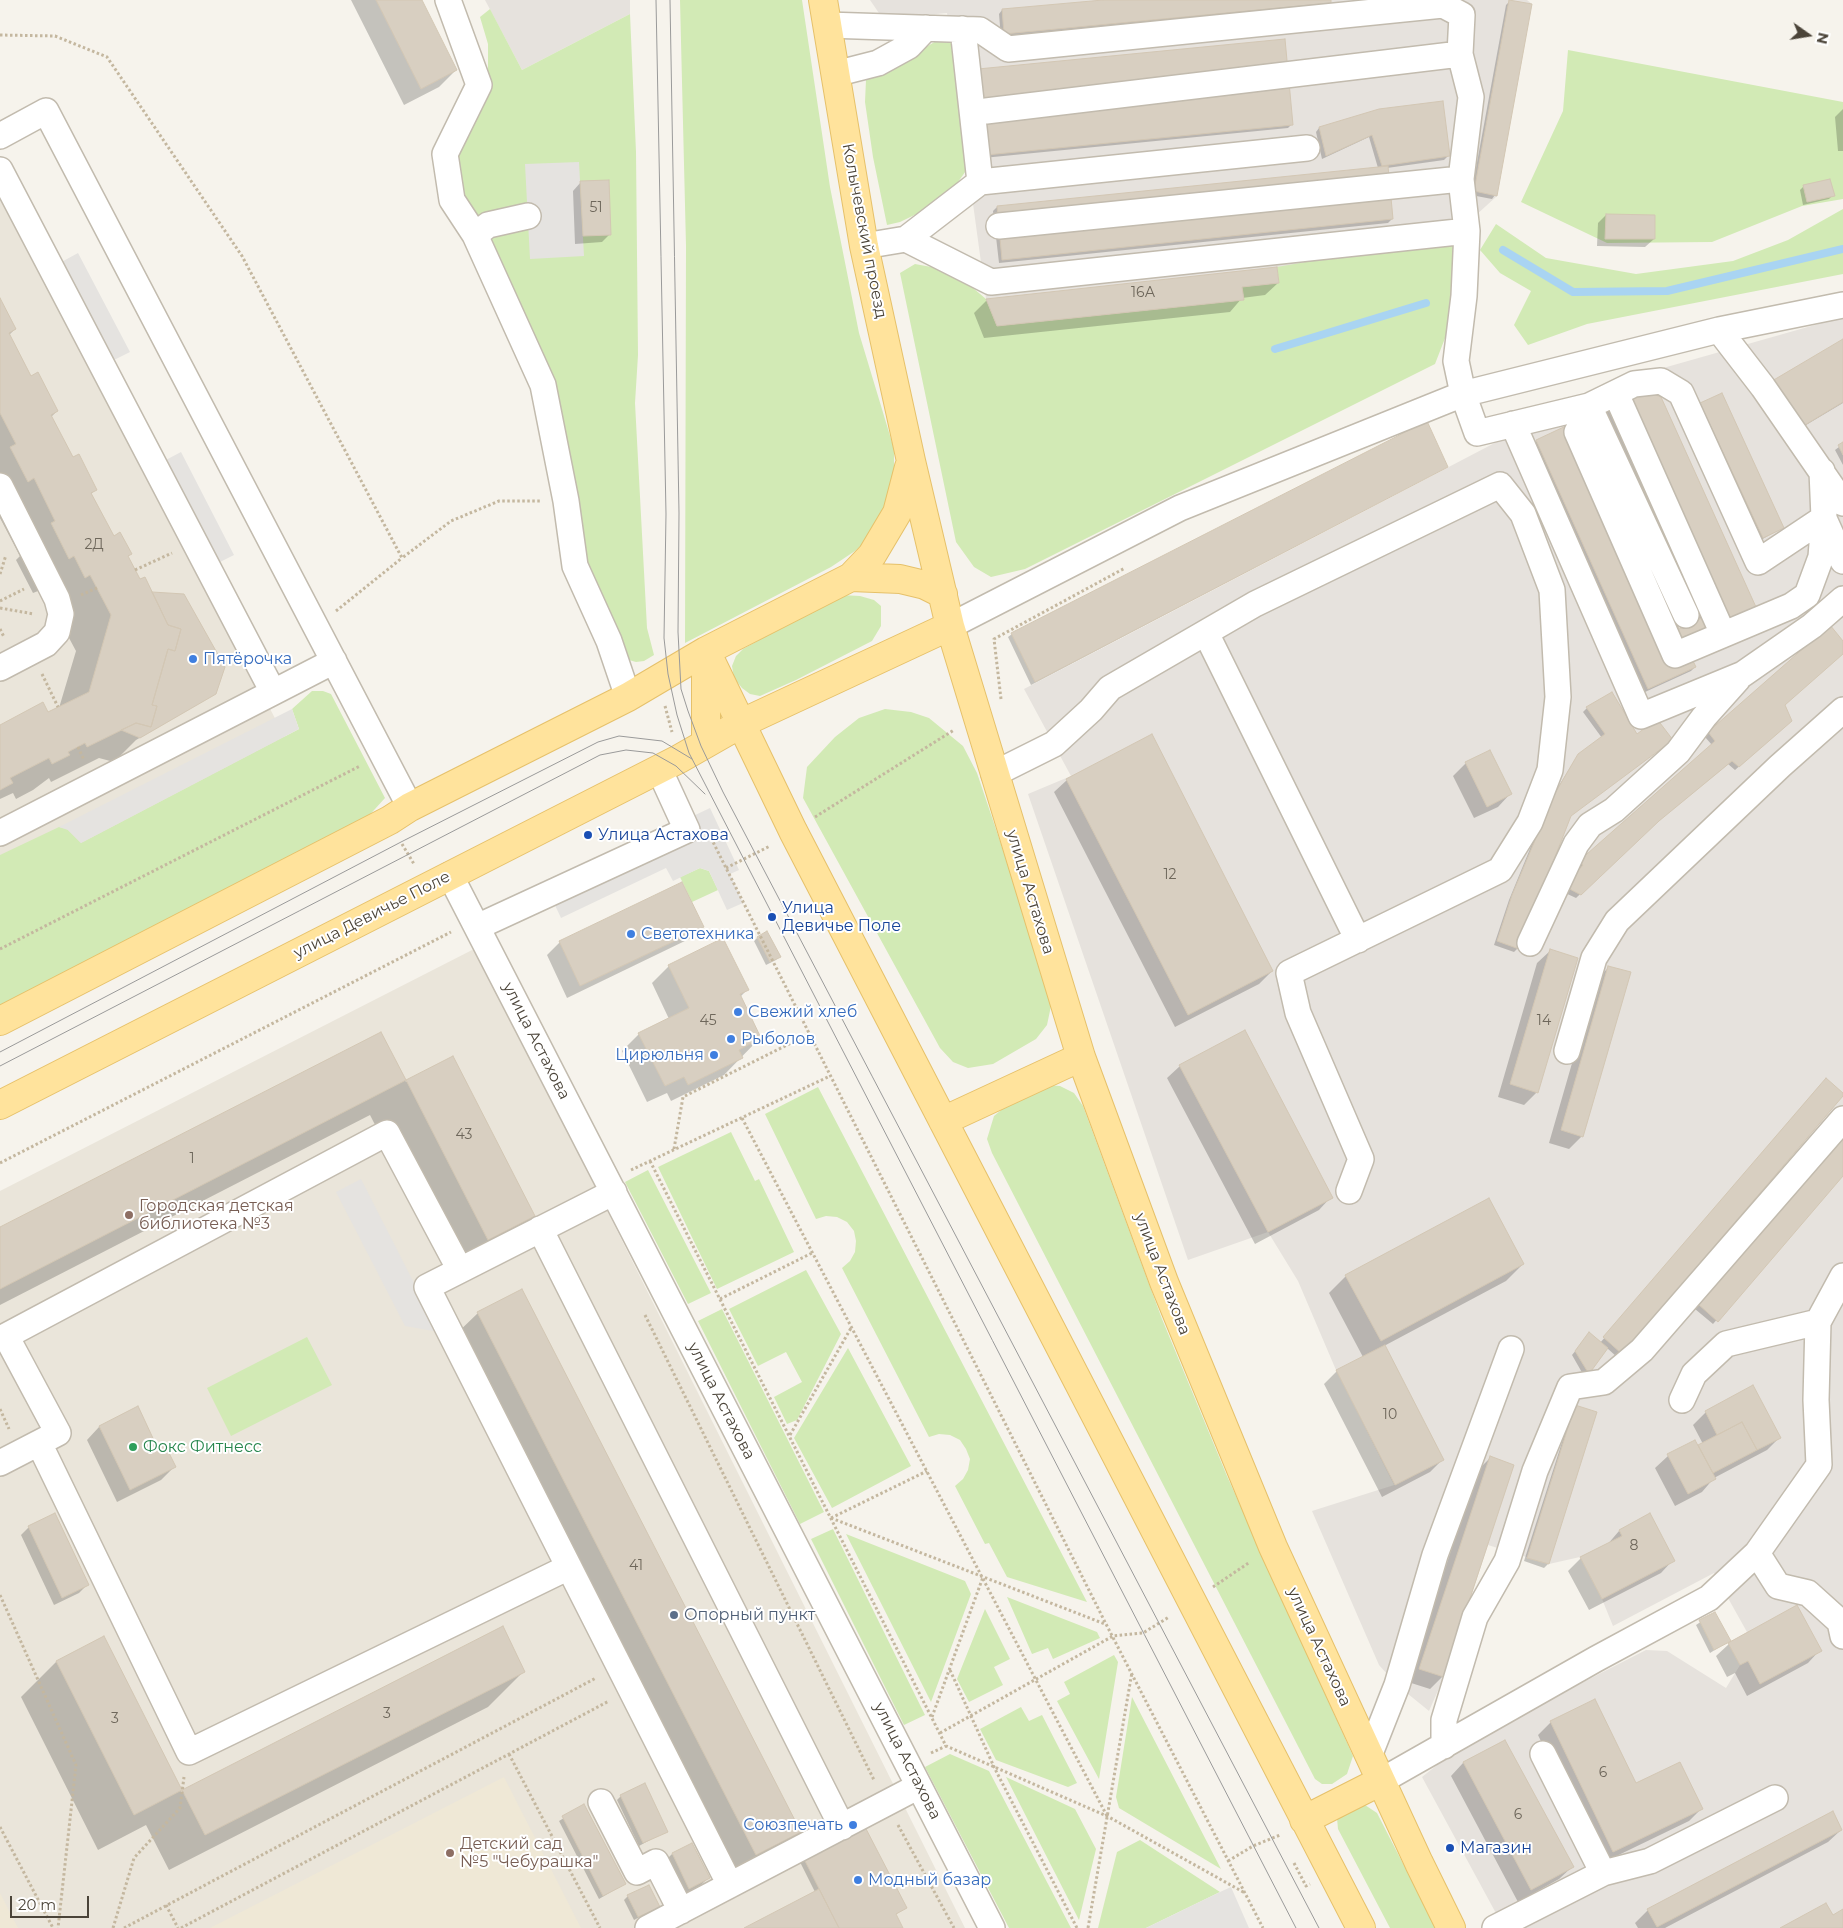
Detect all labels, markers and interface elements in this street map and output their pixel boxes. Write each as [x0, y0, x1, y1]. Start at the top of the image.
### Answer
north arrow [1783, 10, 1833, 60]
text: N [1813, 31, 1833, 46]
street label: Колычевский проезд [838, 142, 890, 320]
house number: 51 [590, 200, 602, 216]
house number: 16А [1131, 285, 1155, 301]
house number: 2Д [84, 537, 104, 553]
place label: Пятёрочка [203, 649, 292, 669]
marker: Пятёрочка [187, 653, 199, 665]
place label: Улица Астахова [598, 825, 729, 845]
street label: улица Астахова [1002, 827, 1058, 957]
marker: Улица Астахова [582, 829, 594, 841]
street label: улица Девичье Поле [290, 867, 454, 963]
house number: 12 [1163, 867, 1177, 883]
place label: Улица Девичье Поле [782, 898, 901, 936]
marker: Улица Девичье Поле [766, 911, 778, 923]
place label: Светотехника [641, 924, 754, 944]
marker: Светотехника [625, 928, 637, 940]
street label: улица Астахова [498, 979, 574, 1103]
place label: Свежий хлеб [748, 1002, 857, 1022]
marker: Свежий хлеб [732, 1006, 744, 1018]
house number: 45 [699, 1013, 717, 1029]
house number: 14 [1537, 1013, 1551, 1029]
place label: Рыболов [741, 1029, 815, 1049]
marker: Рыболов [725, 1033, 737, 1045]
place label: Цирюльня [615, 1045, 704, 1065]
marker: Цирюльня [708, 1049, 720, 1061]
house number: 43 [456, 1127, 472, 1143]
house number: 1 [189, 1151, 195, 1167]
place label: Городская детская библиотека №3 [139, 1196, 294, 1234]
marker: Городская детская библиотека №3 [123, 1209, 135, 1221]
street label: улица Астахова [1130, 1210, 1194, 1338]
street label: улица Астахова [683, 1339, 759, 1463]
house number: 10 [1383, 1407, 1397, 1423]
place label: Фокс Фитнесс [143, 1437, 262, 1457]
marker: Фокс Фитнесс [127, 1441, 139, 1453]
house number: 8 [1630, 1538, 1638, 1554]
house number: 41 [629, 1558, 643, 1574]
street label: улица Астахова [1283, 1584, 1355, 1710]
place label: Опорный пункт [684, 1605, 815, 1625]
marker: Опорный пункт [668, 1609, 680, 1621]
street label: улица Астахова [869, 1699, 945, 1823]
house number: 3 [383, 1706, 391, 1722]
house number: 3 [111, 1711, 119, 1727]
house number: 6 [1599, 1765, 1607, 1781]
house number: 6 [1514, 1807, 1522, 1823]
place label: Союзпечать [743, 1815, 843, 1835]
marker: Союзпечать [847, 1819, 859, 1831]
place label: Детский сад №5 "Чебурашка" [460, 1834, 599, 1872]
place label: Магазин [1460, 1838, 1532, 1858]
marker: Магазин [1444, 1842, 1456, 1854]
marker: Детский сад №5 "Чебурашка" [444, 1847, 456, 1859]
place label: Модный базар [868, 1870, 991, 1890]
marker: Модный базар [852, 1874, 864, 1886]
scale bar [12, 1886, 91, 1918]
text: 20 m [18, 1895, 56, 1914]

